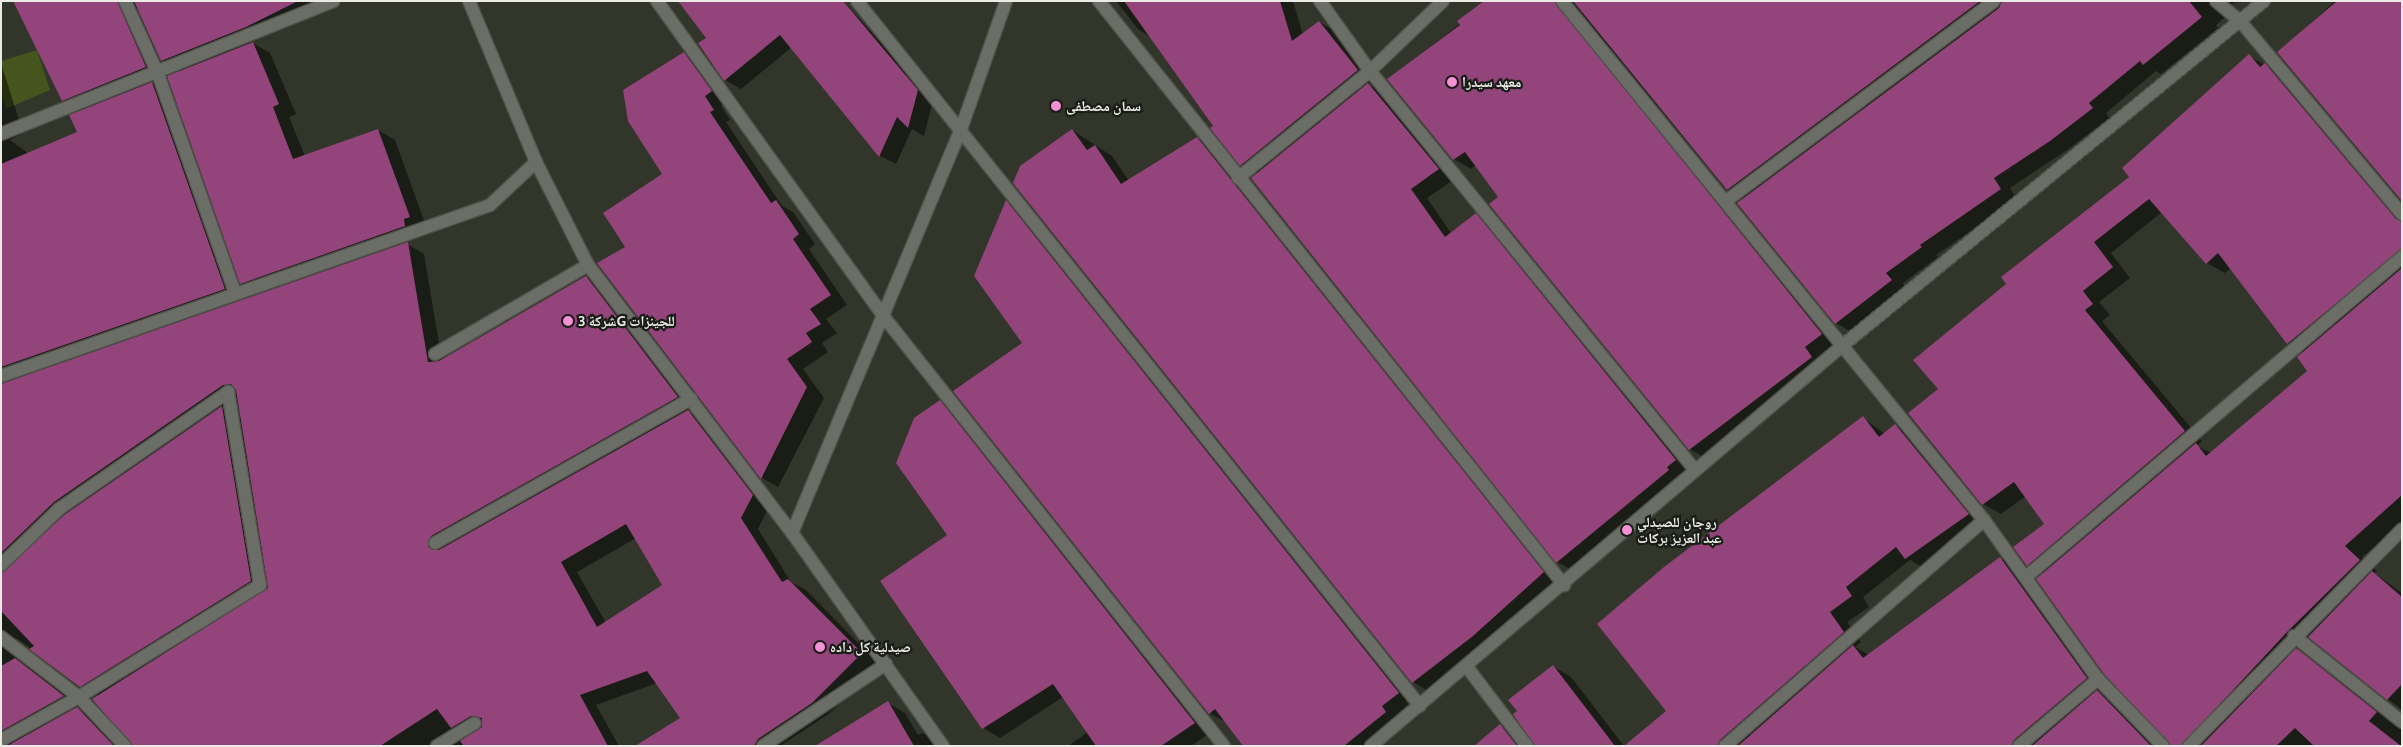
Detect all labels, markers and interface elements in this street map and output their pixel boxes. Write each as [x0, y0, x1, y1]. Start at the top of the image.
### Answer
place label: معهد سيدرا [1462, 74, 1521, 90]
marker: معهد سيدرا [1446, 76, 1458, 88]
place label: سمان مصطفى [1066, 98, 1141, 114]
marker: سمان مصطفى [1050, 100, 1062, 112]
place label: شركة 3G للجينزات [578, 313, 675, 329]
marker: شركة 3G للجينزات [562, 315, 574, 327]
place label: روجان للصيدلي عبد العزيز بركات [1637, 514, 1721, 546]
marker: روجان للصيدلي عبد العزيز بركات [1621, 524, 1633, 536]
place label: صيدلية كل داده [830, 639, 911, 655]
marker: صيدلية كل داده [814, 641, 826, 653]

